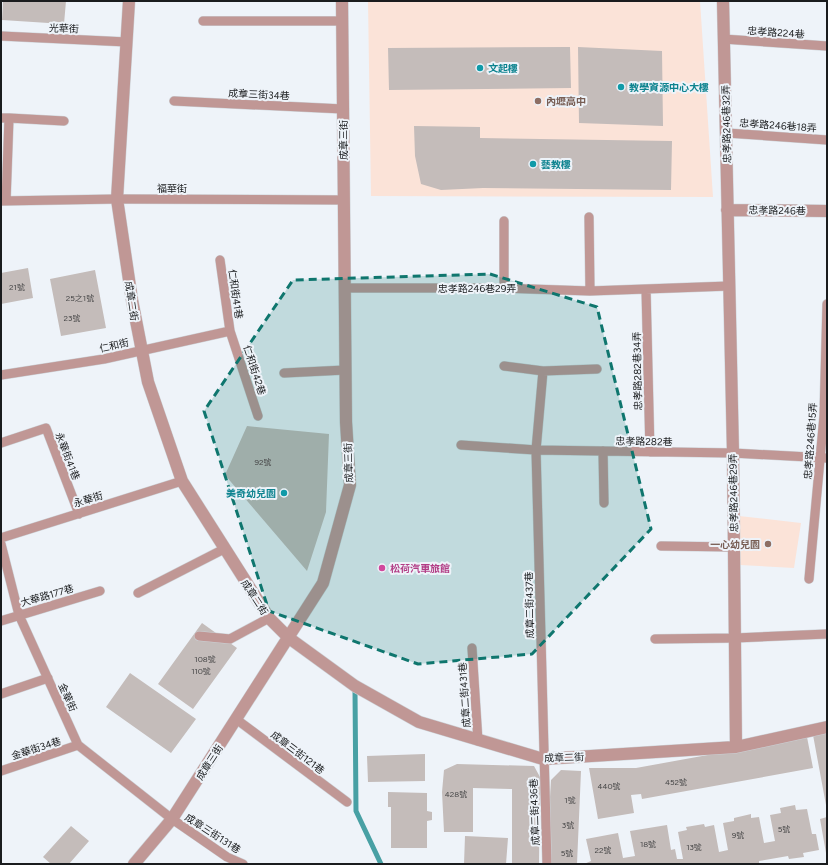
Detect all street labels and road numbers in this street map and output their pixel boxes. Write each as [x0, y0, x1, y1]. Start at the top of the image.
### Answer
street label: 光華街 [49, 21, 79, 36]
street label: 忠孝路224巷 [747, 24, 805, 41]
street label: 忠孝路246巷32弄 [719, 85, 734, 163]
street label: 成章三街34巷 [228, 86, 290, 103]
street label: 忠孝路246巷18弄 [739, 116, 817, 135]
street label: 成章三街 [337, 120, 350, 160]
street label: 福華街 [157, 182, 187, 195]
street label: 忠孝路246巷 [748, 203, 806, 218]
street label: 仁和街41巷 [226, 268, 245, 320]
street label: 成章二街 [122, 280, 141, 322]
street label: 忠孝路246巷29弄 [438, 282, 516, 295]
street label: 忠孝路282巷34弄 [630, 331, 645, 411]
street label: 仁和街 [98, 336, 130, 355]
street label: 仁和街42巷 [240, 344, 269, 397]
street label: 忠孝路246巷15弄 [801, 402, 820, 480]
street label: 永華街41巷 [52, 430, 83, 482]
street label: 忠孝路282巷 [615, 435, 673, 448]
street label: 成章三街 [341, 443, 356, 483]
street label: 忠孝路246巷29弄 [726, 454, 741, 532]
street label: 永華街 [72, 489, 104, 510]
street label: 成章二街437巷 [522, 571, 537, 639]
street label: 成章二街 [238, 577, 271, 618]
street label: 大華路177巷 [19, 582, 75, 609]
street label: 成章二街431巷 [456, 662, 473, 728]
street label: 金華街 [56, 681, 80, 714]
street label: 成章三街121巷 [268, 728, 327, 777]
street label: 金華街34巷 [10, 734, 63, 763]
street label: 成章三街 [193, 742, 226, 783]
street label: 成章二街 [544, 750, 584, 765]
street label: 成章二街436巷 [527, 778, 542, 846]
street label: 成章三街131巷 [182, 811, 243, 856]

